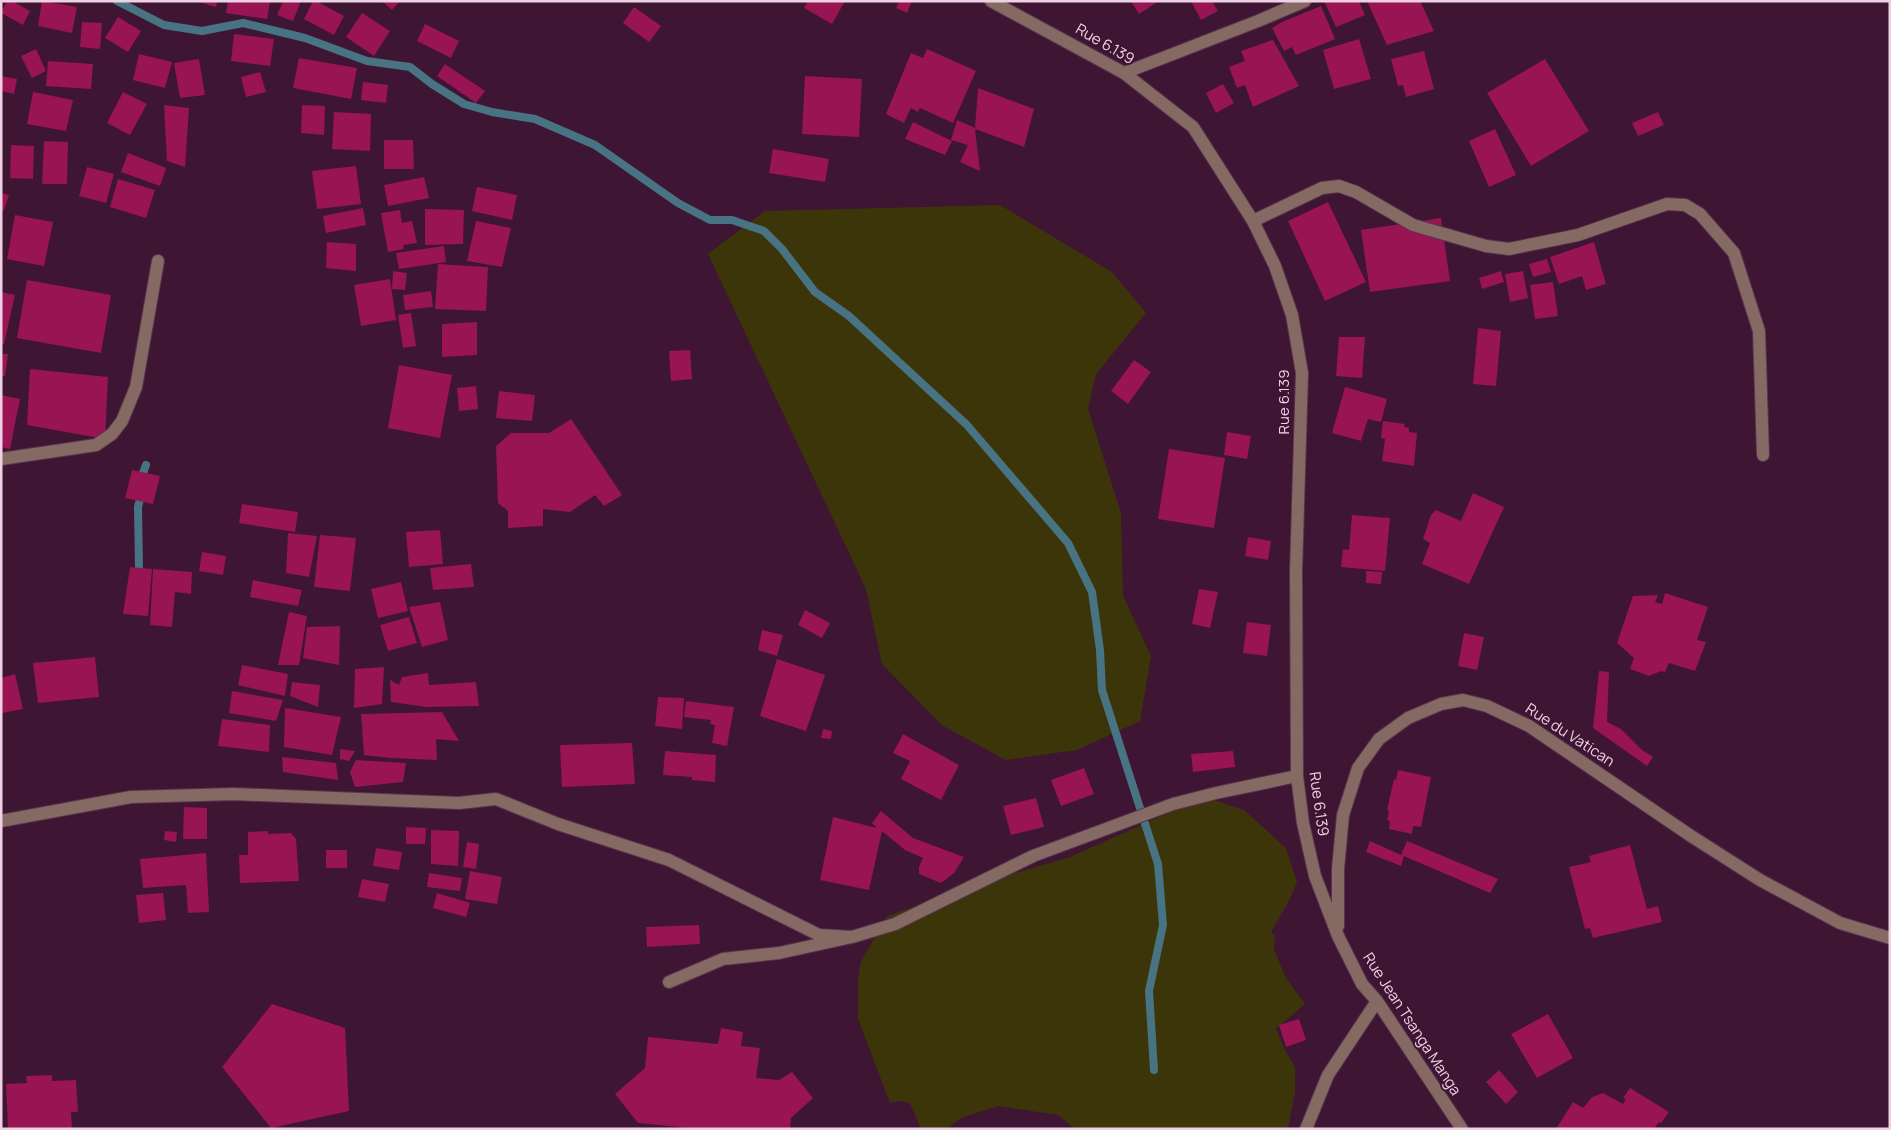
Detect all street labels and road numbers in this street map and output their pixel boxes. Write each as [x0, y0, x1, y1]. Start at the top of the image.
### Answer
street label: Rue 6.139 [1072, 18, 1139, 69]
street label: Rue 6.139 [1273, 370, 1294, 434]
street label: Rue du Vatican [1522, 698, 1619, 771]
street label: Rue 6.139 [1305, 770, 1334, 838]
street label: Rue Jean Tsanga Manga [1358, 948, 1467, 1099]

